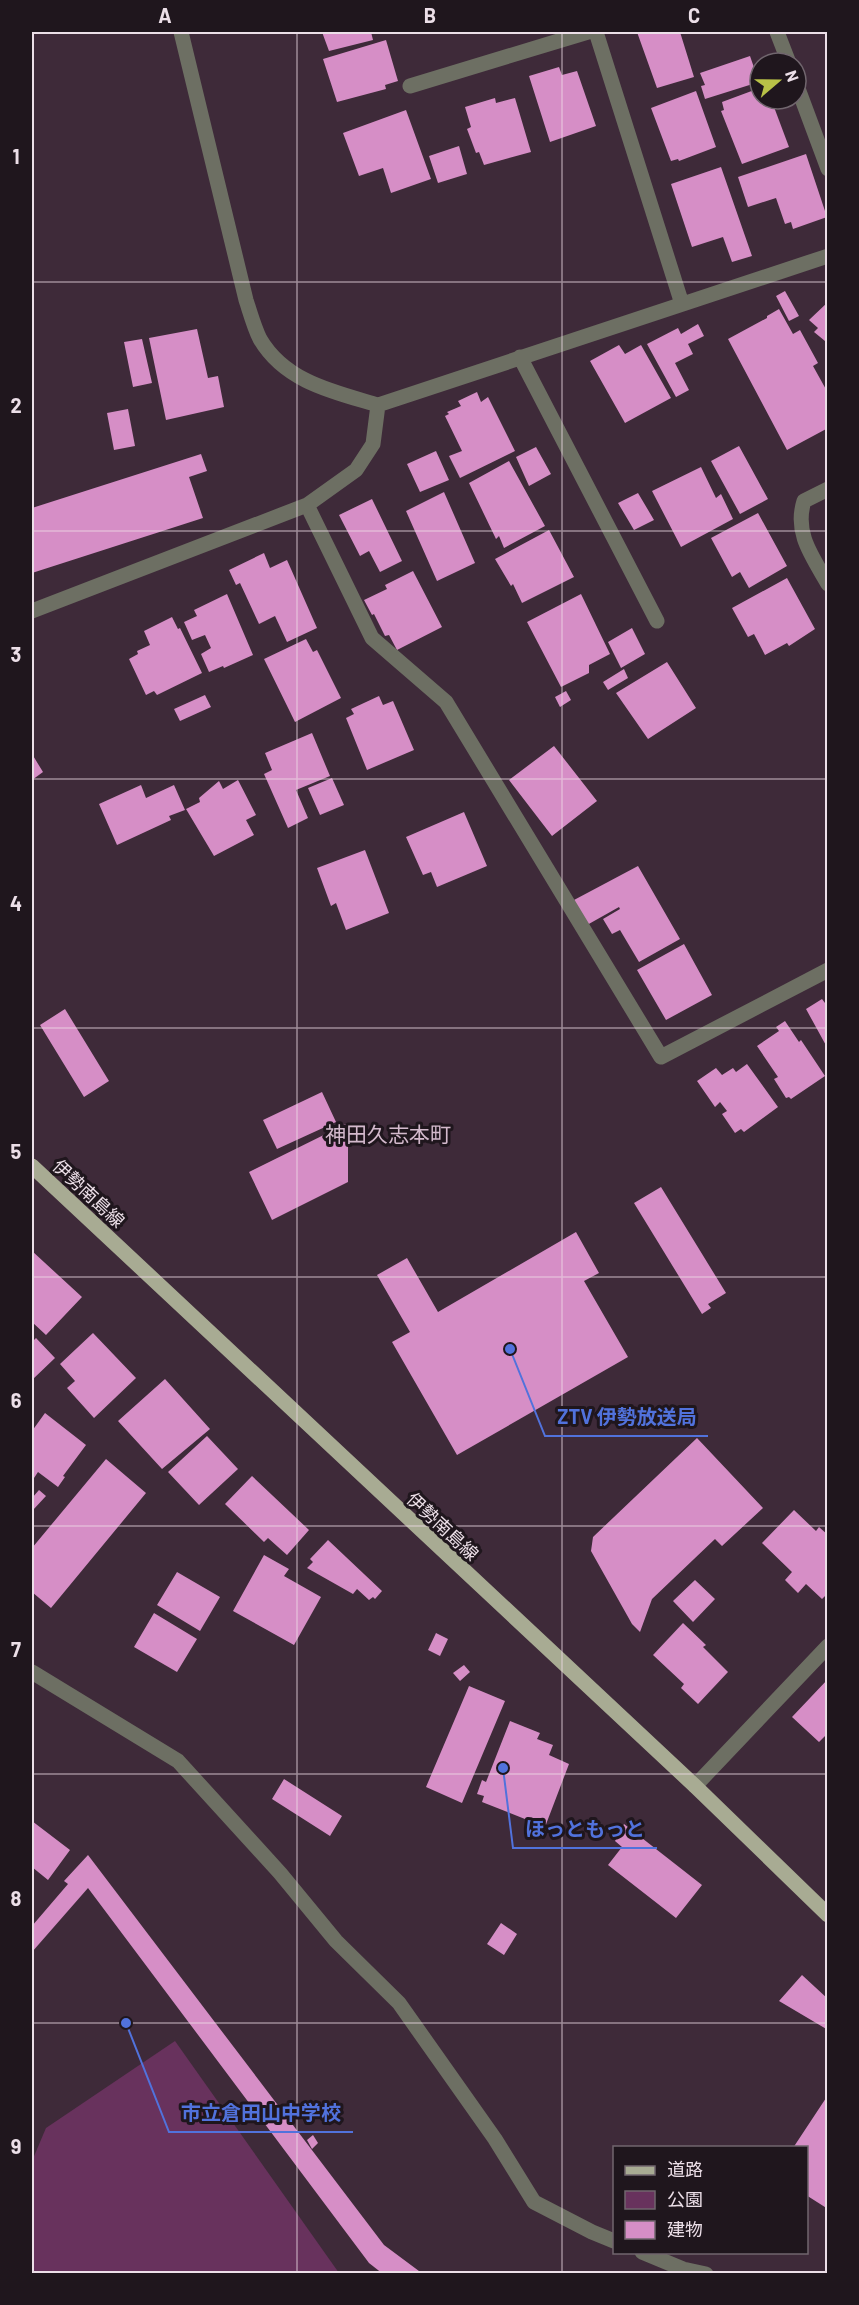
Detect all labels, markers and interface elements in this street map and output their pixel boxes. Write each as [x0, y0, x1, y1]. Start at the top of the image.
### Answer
text: A [158, 3, 172, 27]
text: B [424, 3, 436, 27]
text: C [688, 3, 700, 27]
north arrow [748, 51, 808, 111]
text: N [782, 67, 803, 84]
text: 1 [12, 144, 20, 168]
text: 2 [10, 393, 22, 417]
text: 3 [11, 642, 21, 666]
text: 4 [10, 891, 22, 915]
district label: 神田久志本町 [325, 1121, 451, 1146]
text: 5 [11, 1139, 22, 1163]
street label: 伊勢南島線 [49, 1154, 129, 1232]
text: 6 [11, 1388, 22, 1412]
callout: ZTV 伊勢放送局 [545, 1398, 708, 1436]
text: ZTV 伊勢放送局 [557, 1404, 697, 1428]
street label: 伊勢南島線 [403, 1487, 483, 1565]
text: 7 [11, 1637, 21, 1661]
callout: ほっともっと [513, 1810, 657, 1848]
text: ほっともっと [525, 1816, 645, 1840]
text: 8 [11, 1886, 22, 1910]
callout: 市立倉田山中学校 [169, 2094, 353, 2132]
text: 市立倉田山中学校 [181, 2100, 341, 2124]
text: 9 [11, 2134, 21, 2158]
legend [613, 2146, 808, 2254]
text: 道路 [667, 2158, 703, 2180]
text: 公園 [667, 2188, 703, 2210]
text: 建物 [667, 2218, 703, 2240]

